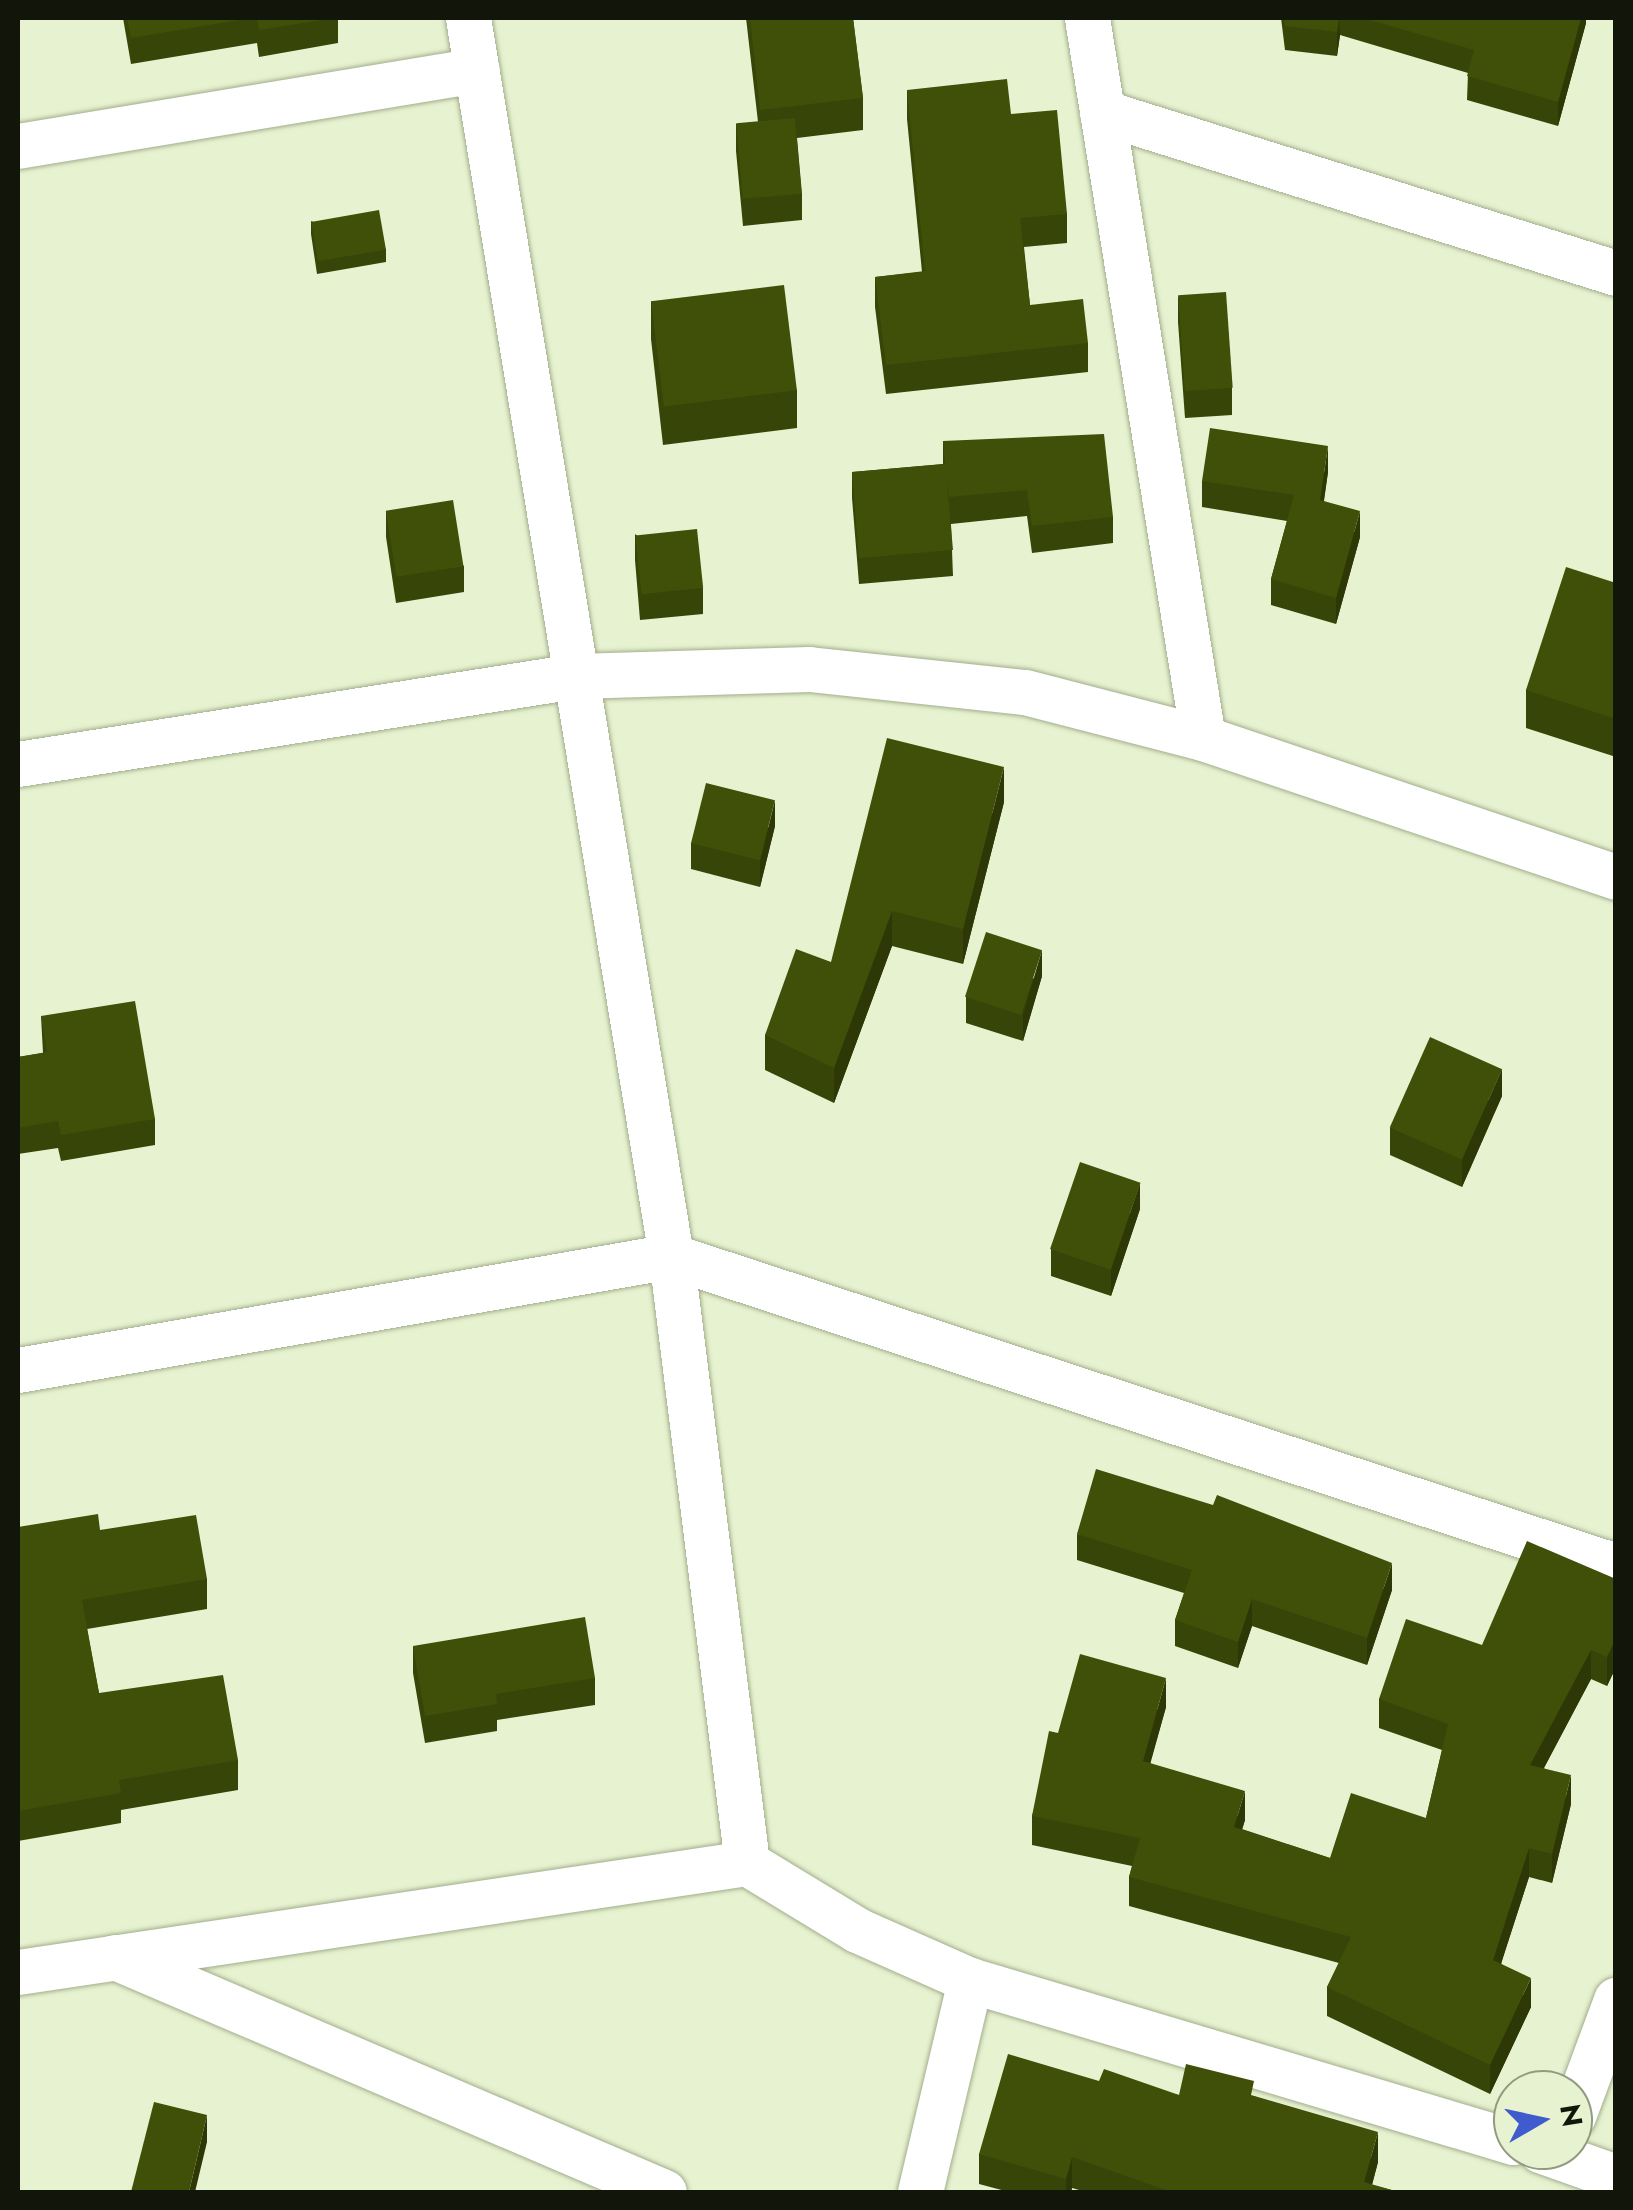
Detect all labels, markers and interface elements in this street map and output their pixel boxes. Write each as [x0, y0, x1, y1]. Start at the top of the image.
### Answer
north arrow [1493, 2070, 1593, 2170]
text: N [1549, 2101, 1593, 2130]

